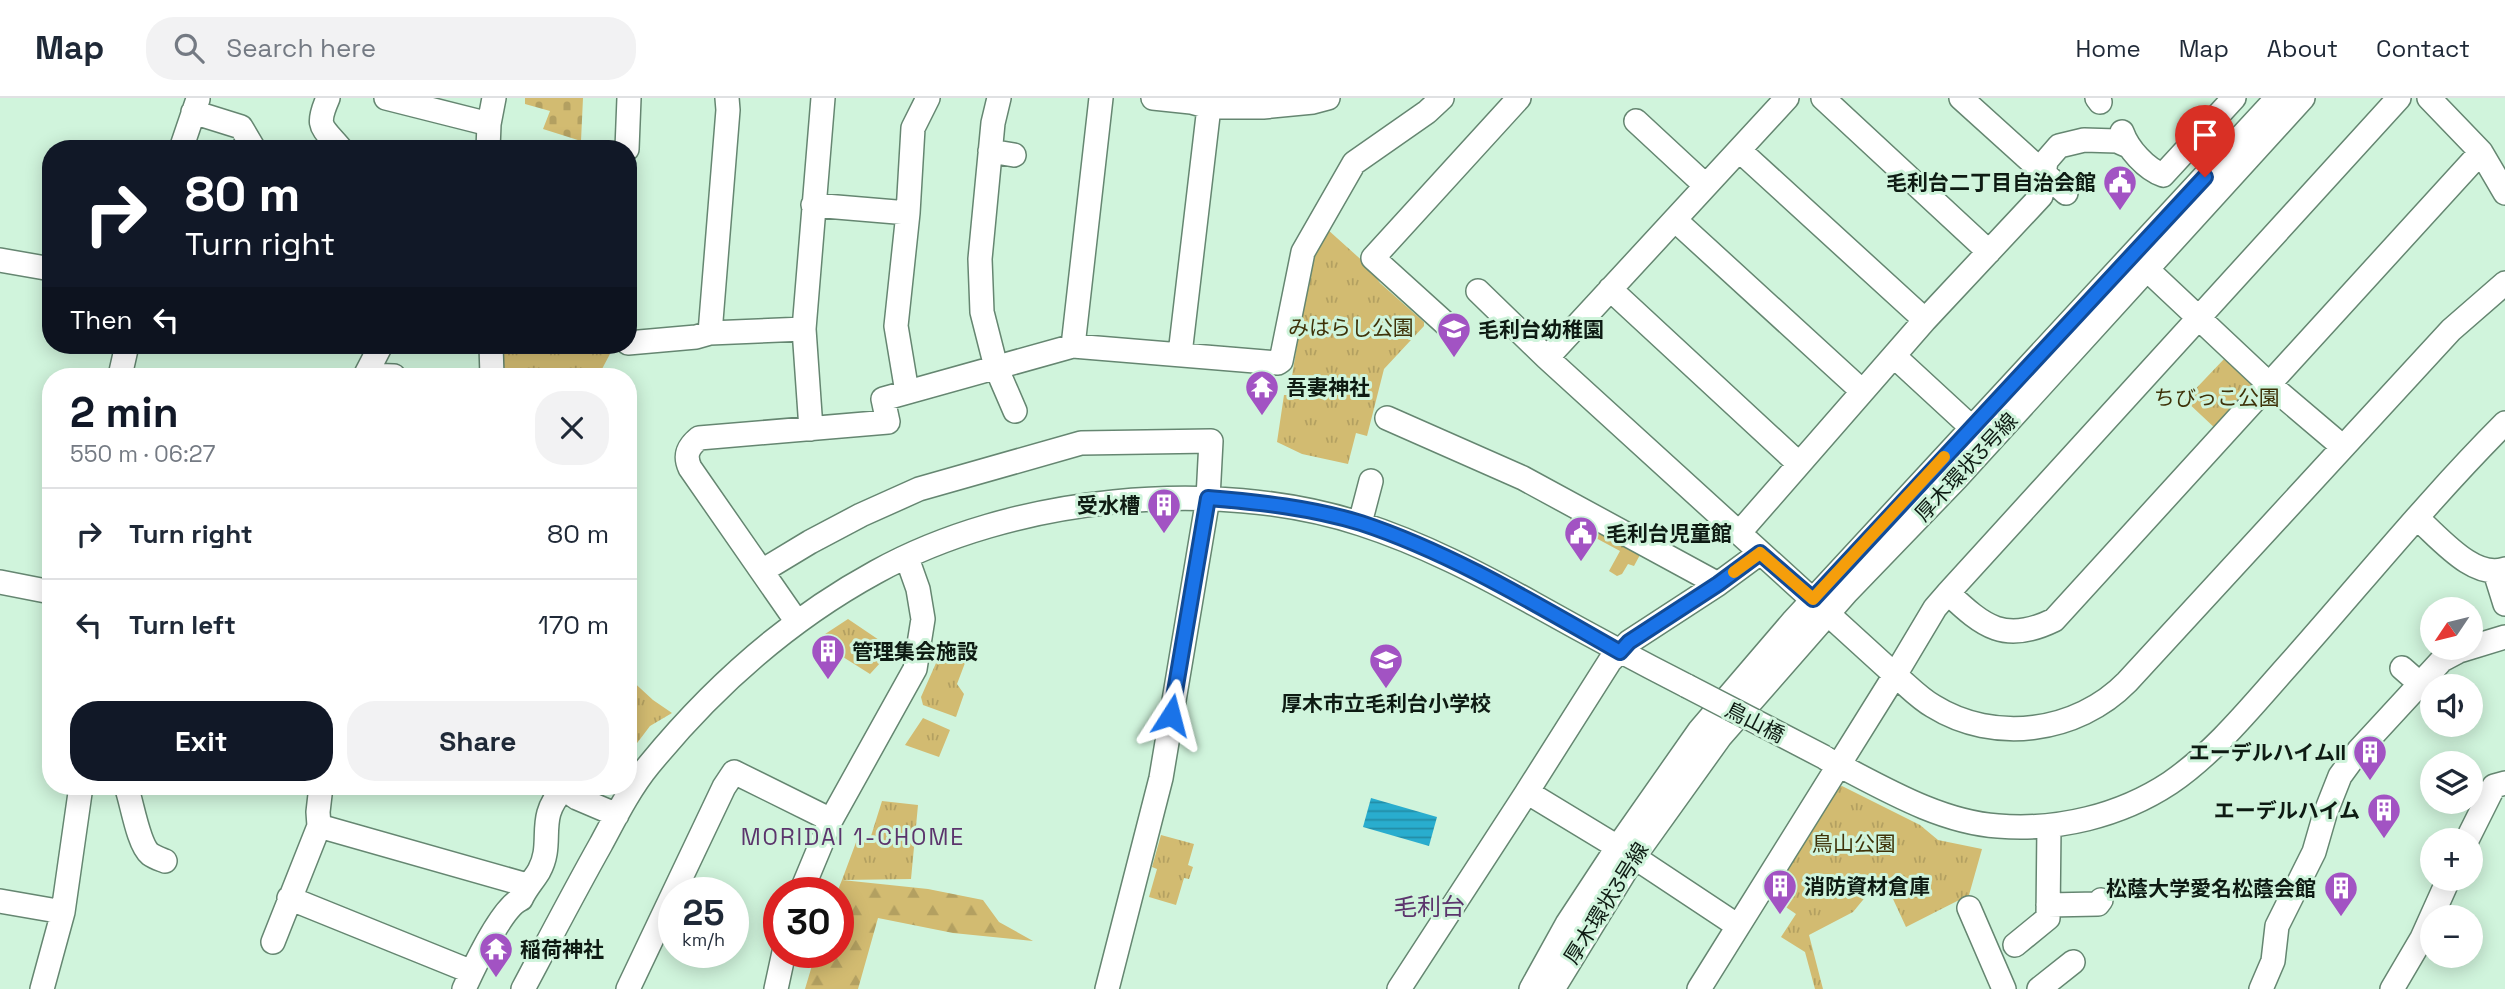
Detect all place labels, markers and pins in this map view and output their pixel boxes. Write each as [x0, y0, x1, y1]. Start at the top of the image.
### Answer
pin [2175, 105, 2235, 177]
public building icon: 毛利台二丁目自治会館 [2101, 163, 2139, 212]
place label: 毛利台二丁目自治会館 [1886, 169, 2096, 196]
school or university icon: 毛利台幼稚園 [1435, 310, 1473, 359]
place label: 毛利台幼稚園 [1478, 316, 1604, 343]
temple icon: 吾妻神社 [1243, 368, 1281, 417]
place label: 吾妻神社 [1286, 374, 1370, 401]
building icon: 受水槽 [1145, 486, 1183, 535]
place label: 受水槽 [1077, 492, 1140, 519]
public building icon: 毛利台児童館 [1562, 514, 1600, 563]
place label: 毛利台児童館 [1606, 520, 1732, 547]
building icon: 管理集会施設 [809, 632, 847, 681]
place label: 管理集会施設 [852, 638, 978, 665]
school or university icon: 厚木市立毛利台小学校 [1367, 641, 1405, 690]
place label: 厚木市立毛利台小学校 [1281, 690, 1491, 717]
building icon: エーデルハイムII [2351, 733, 2389, 782]
place label: エーデルハイムII [2189, 739, 2346, 766]
building icon: エーデルハイム [2365, 791, 2403, 840]
place label: エーデルハイム [2214, 797, 2360, 824]
building icon: 消防資材倉庫 [1761, 867, 1799, 916]
building icon: 松蔭大学愛名松蔭会館 [2322, 869, 2360, 918]
place label: 消防資材倉庫 [1804, 873, 1930, 900]
place label: 松蔭大学愛名松蔭会館 [2106, 875, 2316, 902]
temple icon: 稲荷神社 [477, 930, 515, 979]
place label: 稲荷神社 [520, 936, 604, 963]

